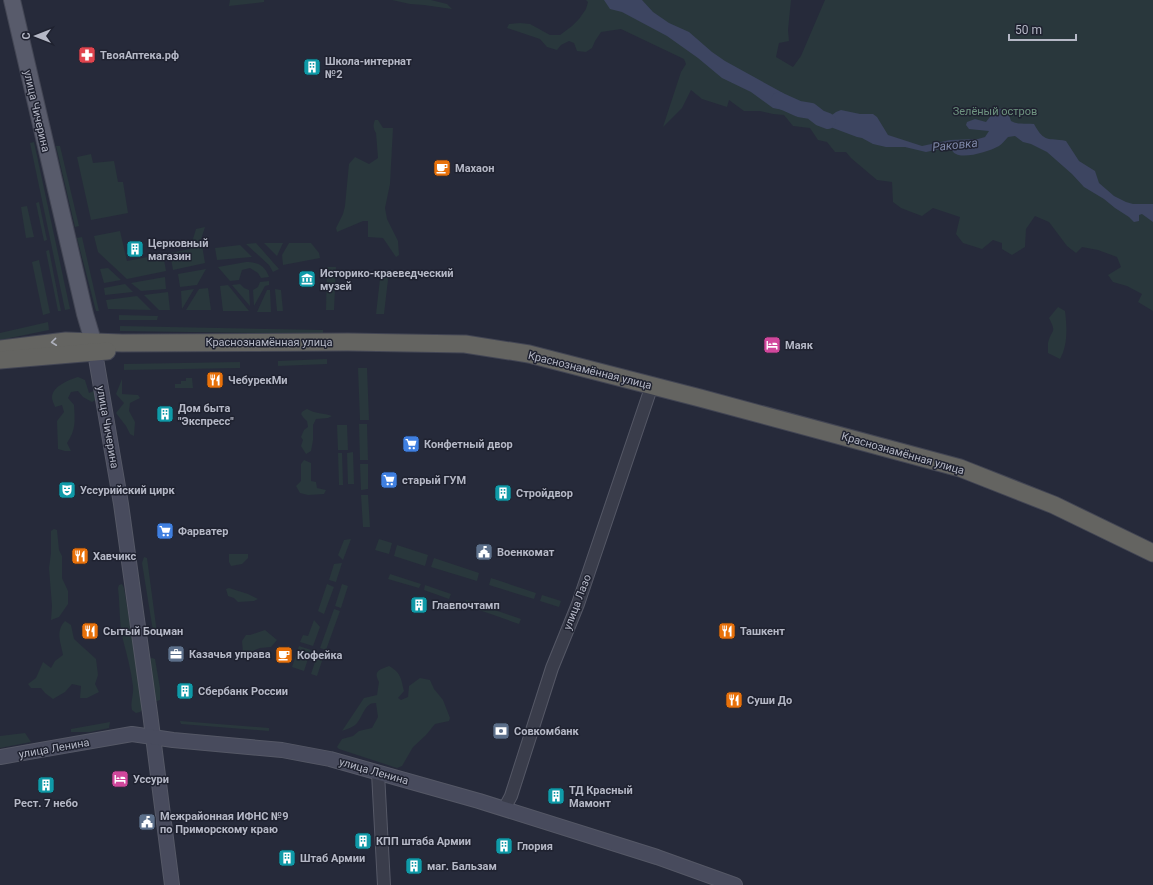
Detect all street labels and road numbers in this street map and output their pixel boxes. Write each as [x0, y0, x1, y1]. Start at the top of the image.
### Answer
street label: улица Чичерина [21, 69, 52, 153]
street label: Краснознамённая улица [205, 336, 333, 349]
street label: Краснознамённая улица [527, 349, 653, 392]
street label: улица Чичерина [94, 385, 121, 469]
street label: Краснознамённая улица [840, 430, 966, 477]
street label: улица Лазо [561, 573, 594, 632]
street label: улица Ленина [18, 736, 90, 761]
street label: улица Ленина [338, 755, 410, 788]

